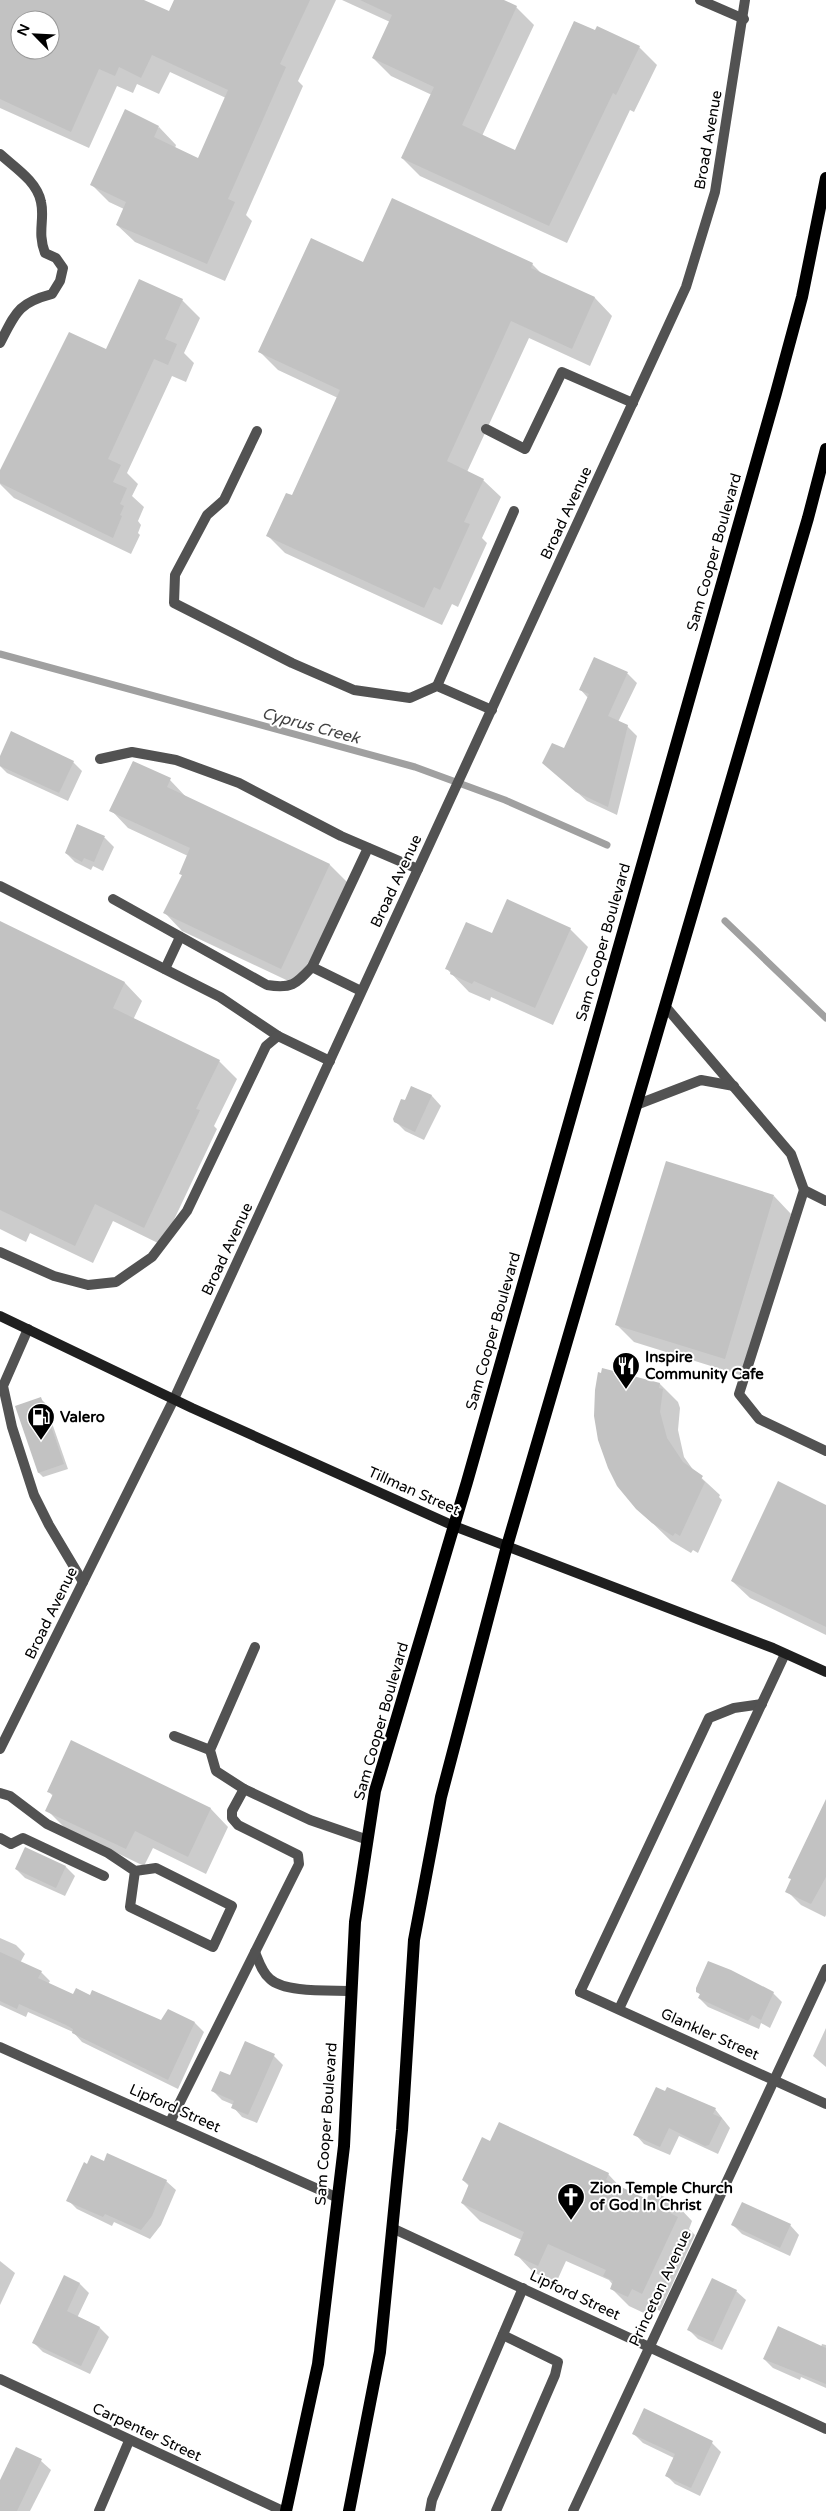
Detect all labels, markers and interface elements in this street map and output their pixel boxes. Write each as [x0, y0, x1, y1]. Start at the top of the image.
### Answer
north arrow [10, 10, 60, 60]
text: N [14, 21, 34, 39]
street label: Broad Avenue [690, 89, 726, 191]
street label: Broad Avenue [537, 464, 595, 562]
street label: Sam Cooper Boulevard [683, 471, 745, 633]
water label: Cyprus Creek [260, 703, 363, 749]
street label: Broad Avenue [367, 832, 425, 930]
street label: Sam Cooper Boulevard [572, 861, 634, 1023]
street label: Broad Avenue [198, 1200, 256, 1298]
street label: Sam Cooper Boulevard [462, 1250, 524, 1412]
place label: Inspire Community Cafe [645, 1348, 764, 1384]
restaurant icon: Inspire Community Cafe [611, 1351, 641, 1390]
fuel station icon: Valero [26, 1402, 56, 1441]
place label: Valero [60, 1408, 105, 1426]
street label: Tillman Street [365, 1463, 463, 1519]
street label: Broad Avenue [21, 1564, 81, 1662]
street label: Sam Cooper Boulevard [350, 1640, 412, 1802]
street label: Glankler Street [658, 2004, 762, 2064]
street label: Sam Cooper Boulevard [311, 2042, 341, 2206]
street label: Lipford Street [127, 2080, 224, 2136]
place label: Zion Temple Church of God In Christ [590, 2179, 733, 2214]
church icon: Zion Temple Church of God In Christ [556, 2182, 586, 2221]
street label: Princeton Avenue [625, 2227, 695, 2349]
street label: Lipford Street [527, 2266, 623, 2324]
street label: Carpenter Street [90, 2399, 205, 2465]

